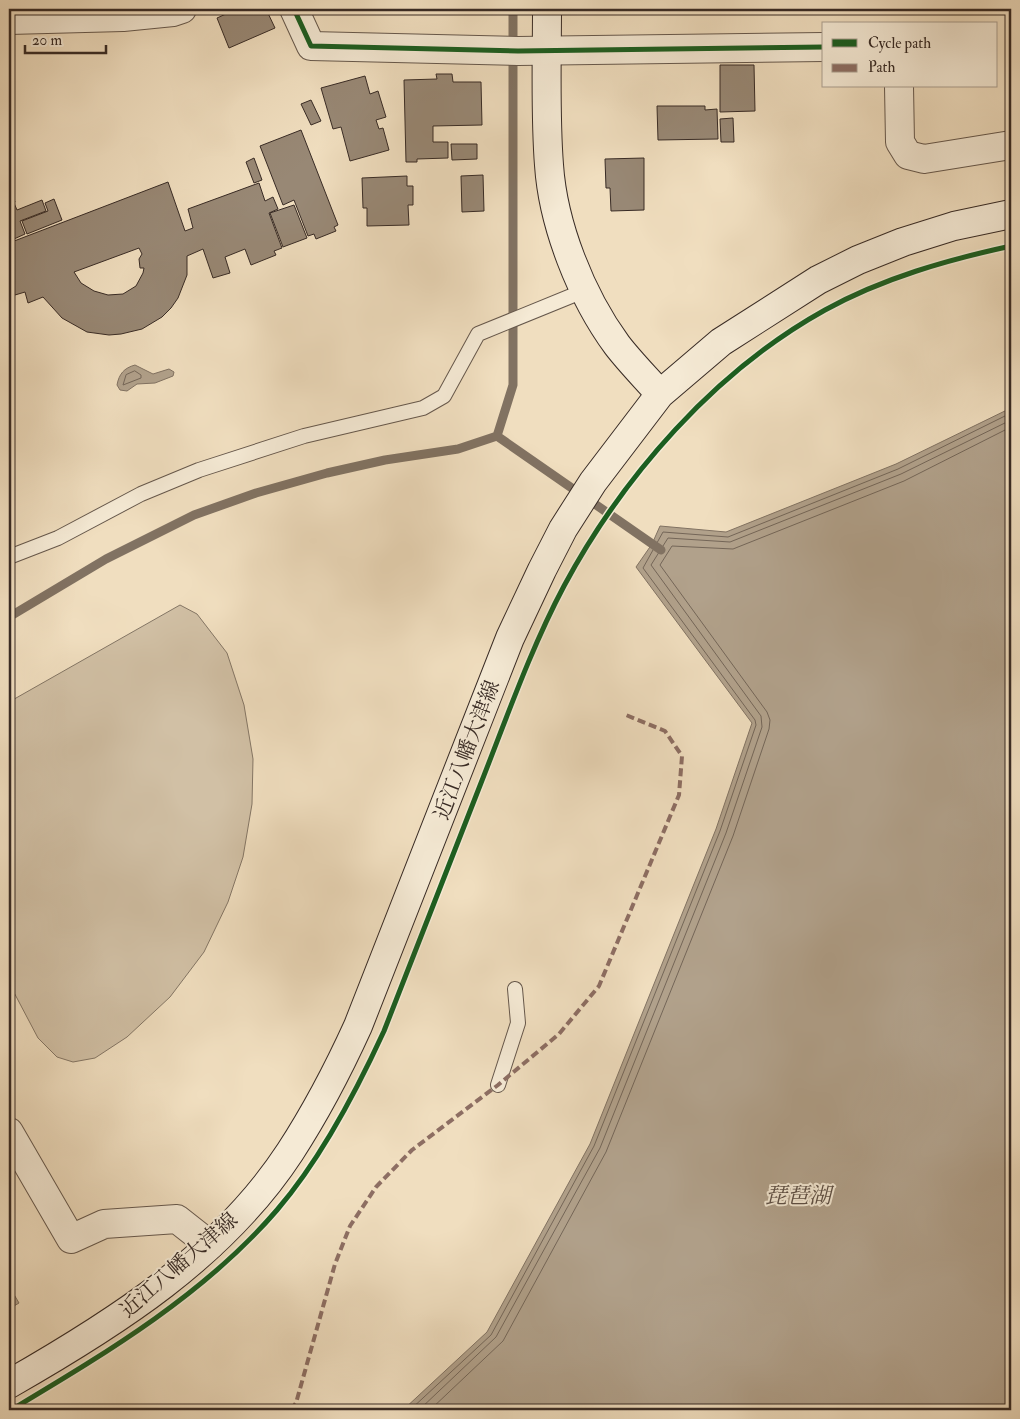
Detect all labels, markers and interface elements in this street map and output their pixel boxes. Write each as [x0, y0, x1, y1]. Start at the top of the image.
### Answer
scale bar [25, 22, 106, 54]
legend [822, 22, 998, 88]
text: 20 m [32, 31, 62, 50]
text: Cycle path [868, 34, 931, 54]
text: Path [868, 58, 895, 77]
street label: 近江八幡大津線 [428, 677, 506, 823]
water label: 琵琶湖 [765, 1182, 835, 1210]
street label: 近江八幡大津線 [115, 1207, 243, 1323]

